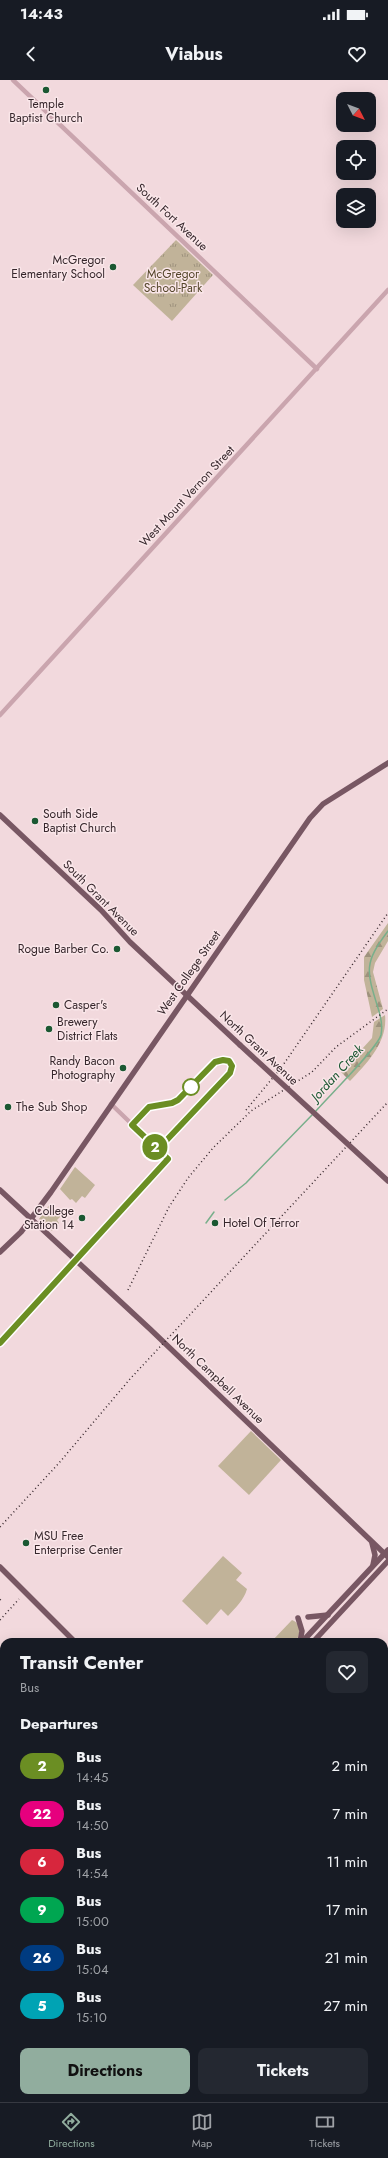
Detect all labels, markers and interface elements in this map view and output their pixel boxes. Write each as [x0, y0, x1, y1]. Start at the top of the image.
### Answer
text: 14:43 [20, 3, 63, 25]
text: Viabus [165, 41, 223, 67]
icon: back [20, 43, 42, 65]
icon: heart [346, 43, 368, 65]
marker: Temple Baptist Church [41, 85, 51, 95]
north arrow [336, 92, 376, 132]
map controls [336, 92, 376, 228]
place label: Temple Baptist Church [9, 95, 83, 127]
button: locate [336, 140, 376, 180]
street label: South Fort Avenue [132, 179, 212, 255]
button: layers [336, 188, 376, 228]
place label: McGregor Elementary School [11, 251, 106, 283]
marker: McGregor Elementary School [108, 262, 118, 272]
park label: McGregor School-Park [144, 265, 203, 297]
street label: West Mount Vernon Street [135, 441, 239, 551]
place label: South Side Baptist Church [43, 805, 116, 837]
marker: South Side Baptist Church [30, 816, 40, 826]
street label: South Grant Avenue [59, 856, 143, 940]
street label: West College Street [153, 927, 225, 1019]
place label: Rogue Barber Co. [18, 940, 109, 958]
marker: Rogue Barber Co. [112, 944, 122, 954]
place label: Casper's [64, 996, 107, 1014]
marker: Casper's [51, 1000, 61, 1010]
street label: North Grant Avenue [216, 1007, 302, 1089]
place label: Brewery District Flats [57, 1013, 118, 1045]
marker: Brewery District Flats [44, 1024, 54, 1034]
water label: Jordan Creek [304, 1040, 368, 1108]
place label: Randy Bacon Photography [49, 1052, 116, 1084]
marker: Randy Bacon Photography [118, 1063, 128, 1073]
unlabelled marker [182, 1078, 200, 1096]
place label: The Sub Shop [16, 1098, 87, 1116]
marker: The Sub Shop [3, 1102, 13, 1112]
line badge: 2 [142, 1134, 168, 1160]
text: 2 [150, 1137, 160, 1157]
place label: College Station 14 [24, 1202, 74, 1234]
marker: College Station 14 [77, 1213, 87, 1223]
place label: Hotel Of Terror [223, 1214, 300, 1232]
marker: Hotel Of Terror [210, 1218, 220, 1228]
street label: North Campbell Avenue [168, 1330, 268, 1428]
place label: MSU Free Enterprise Center [34, 1527, 124, 1559]
marker: MSU Free Enterprise Center [21, 1538, 31, 1548]
text: Transit Center [20, 1649, 144, 1676]
button: heart [326, 1651, 368, 1693]
text: Bus [20, 1678, 39, 1697]
text: Departures [20, 1713, 98, 1735]
text: Bus [76, 1746, 101, 1768]
text: 2 min [331, 1755, 368, 1777]
text: 2 [37, 1756, 47, 1776]
text: 14:45 [76, 1768, 108, 1787]
text: Bus [76, 1794, 101, 1816]
text: 7 min [332, 1803, 368, 1825]
text: 22 [33, 1804, 51, 1824]
text: 14:50 [76, 1816, 108, 1835]
text: Bus [76, 1842, 101, 1864]
text: 11 min [327, 1851, 368, 1873]
text: 6 [37, 1852, 47, 1872]
text: 14:54 [76, 1864, 108, 1883]
text: Bus [76, 1890, 101, 1912]
text: 17 min [325, 1899, 368, 1921]
text: 9 [37, 1900, 47, 1920]
text: 15:00 [76, 1912, 109, 1931]
text: Bus [76, 1938, 101, 1960]
text: 21 min [325, 1947, 368, 1969]
text: 26 [33, 1948, 51, 1968]
text: 15:04 [76, 1960, 108, 1979]
text: Bus [76, 1986, 101, 2008]
text: 27 min [324, 1995, 368, 2017]
text: 5 [37, 1996, 47, 2016]
text: 15:10 [76, 2008, 107, 2027]
button: Directions [20, 2048, 190, 2094]
button: Tickets [198, 2048, 368, 2094]
tab: Directions [48, 2111, 95, 2151]
tab: Map [191, 2111, 213, 2151]
tab: Tickets [309, 2111, 340, 2151]

